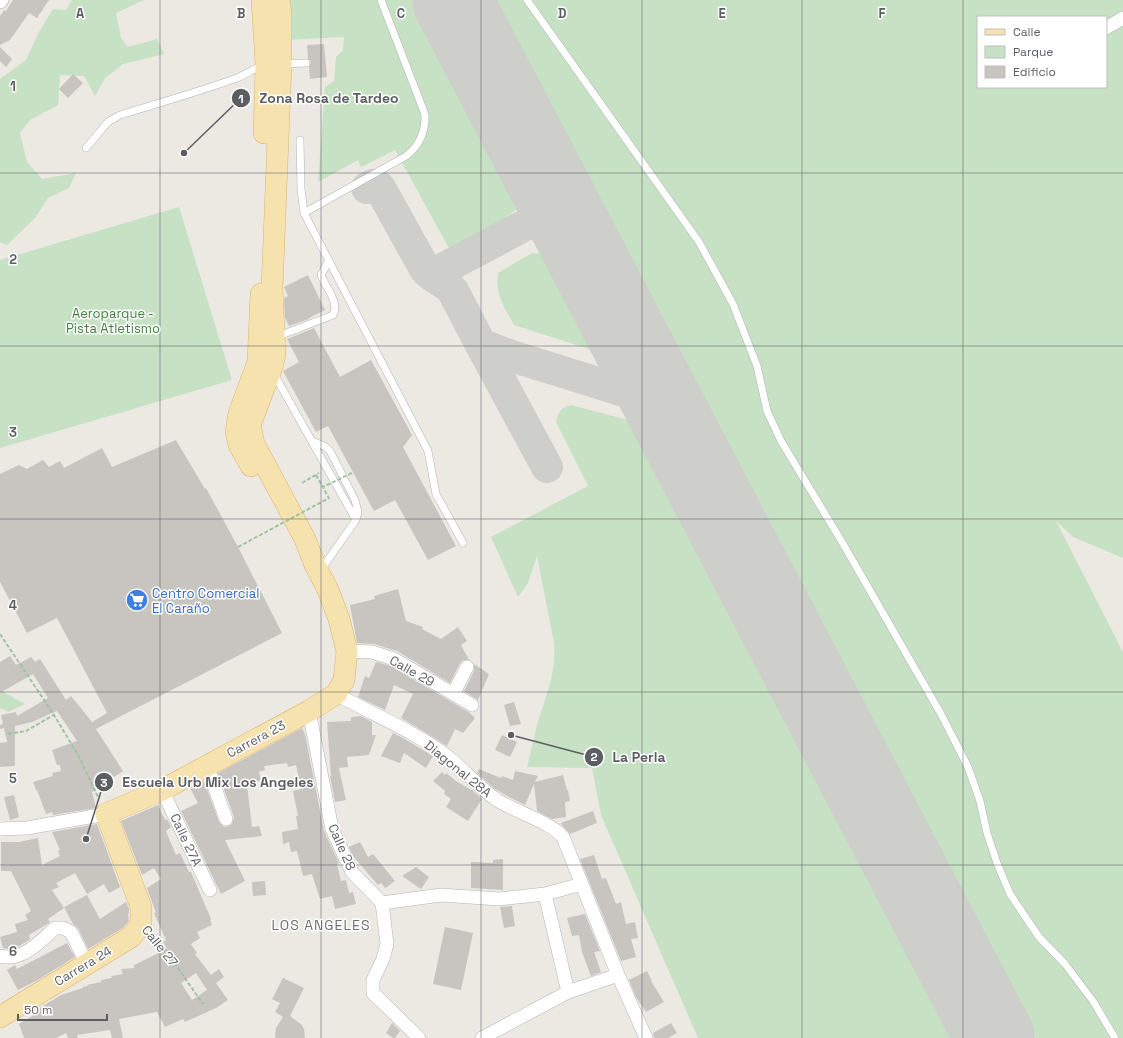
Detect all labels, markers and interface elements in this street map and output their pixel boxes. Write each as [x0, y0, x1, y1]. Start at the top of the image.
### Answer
text: A [76, 5, 85, 22]
text: B [237, 5, 246, 22]
text: C [397, 5, 405, 22]
text: D [558, 5, 567, 22]
text: E [718, 5, 726, 22]
text: F [879, 5, 886, 22]
legend [977, 16, 1107, 88]
text: Calle [1013, 24, 1041, 40]
text: Parque [1013, 44, 1053, 60]
text: Edificio [1013, 64, 1056, 80]
text: 1 [10, 78, 16, 95]
callout: Zona Rosa de Tardeo [231, 85, 406, 111]
text: Zona Rosa de Tardeo [259, 89, 399, 107]
text: 1 [238, 91, 244, 107]
text: 2 [9, 251, 17, 268]
park label: Aeroparque - Pista Atletismo [66, 305, 160, 337]
text: 3 [9, 424, 17, 441]
place label: Centro Comercial El Caraño [152, 585, 259, 617]
supermarket icon: Centro Comercial El Caraño [124, 587, 150, 613]
text: 4 [9, 597, 17, 614]
street label: Calle 29 [386, 652, 438, 690]
street label: Carrera 23 [224, 716, 288, 762]
street label: Diagonal 28A [421, 737, 495, 801]
callout: La Perla [584, 744, 673, 770]
text: La Perla [613, 748, 665, 766]
text: 2 [590, 749, 598, 765]
callout: Escuela Urb Mix Los Angeles [94, 769, 321, 795]
text: 5 [9, 770, 17, 787]
text: Escuela Urb Mix Los Angeles [122, 773, 314, 791]
text: 3 [100, 775, 108, 791]
street label: Calle 27A [166, 811, 206, 869]
street label: Calle 28 [324, 821, 360, 873]
district label: LOS ANGELES [271, 916, 371, 934]
street label: Calle 27 [138, 922, 182, 970]
street label: Carrera 24 [51, 942, 115, 990]
text: 6 [9, 943, 17, 960]
scale bar [18, 996, 107, 1022]
text: 50 m [24, 1002, 52, 1018]

